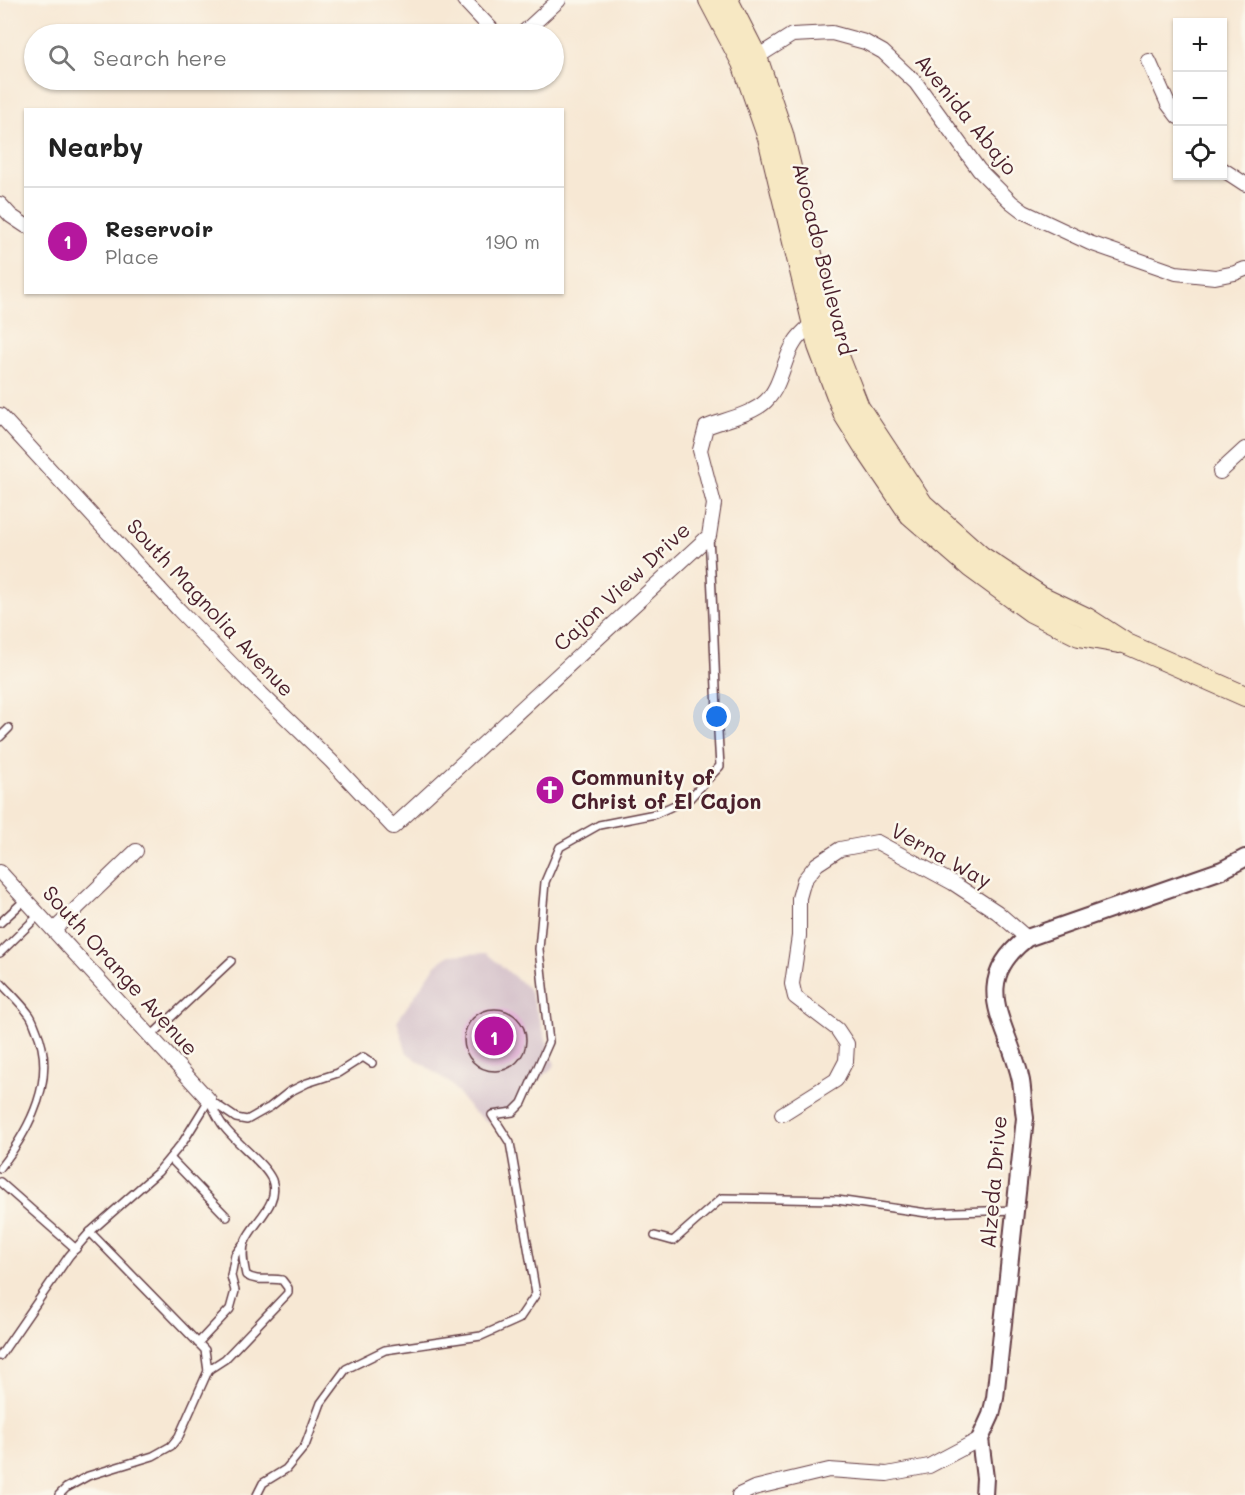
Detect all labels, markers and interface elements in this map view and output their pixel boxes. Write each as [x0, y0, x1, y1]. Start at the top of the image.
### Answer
map controls [1173, 18, 1227, 180]
button: + [1173, 18, 1227, 72]
search box [24, 24, 564, 90]
icon: search [45, 41, 78, 74]
text: Search here [93, 43, 227, 72]
street label: Avenida Abajo [910, 48, 1024, 180]
button: − [1173, 72, 1227, 126]
button: locate [1173, 126, 1227, 180]
text: Nearby [48, 130, 143, 164]
street label: Avocado Boulevard [788, 160, 861, 358]
text: Reservoir [105, 214, 213, 243]
text: 1 [63, 228, 72, 254]
text: 190 m [485, 228, 540, 254]
text: Place [105, 243, 159, 269]
street label: South Magnolia Avenue [121, 512, 301, 702]
street label: Cajon View Drive [547, 516, 695, 656]
your location [702, 702, 731, 731]
place label: Community of Christ of El Cajon [571, 763, 761, 814]
church icon: Community of Christ of El Cajon [534, 774, 566, 806]
street label: Verna Way [887, 816, 997, 893]
street label: South Orange Avenue [37, 879, 205, 1061]
pin: 1 [474, 1014, 514, 1058]
street label: Alzeda Drive [973, 1114, 1012, 1249]

